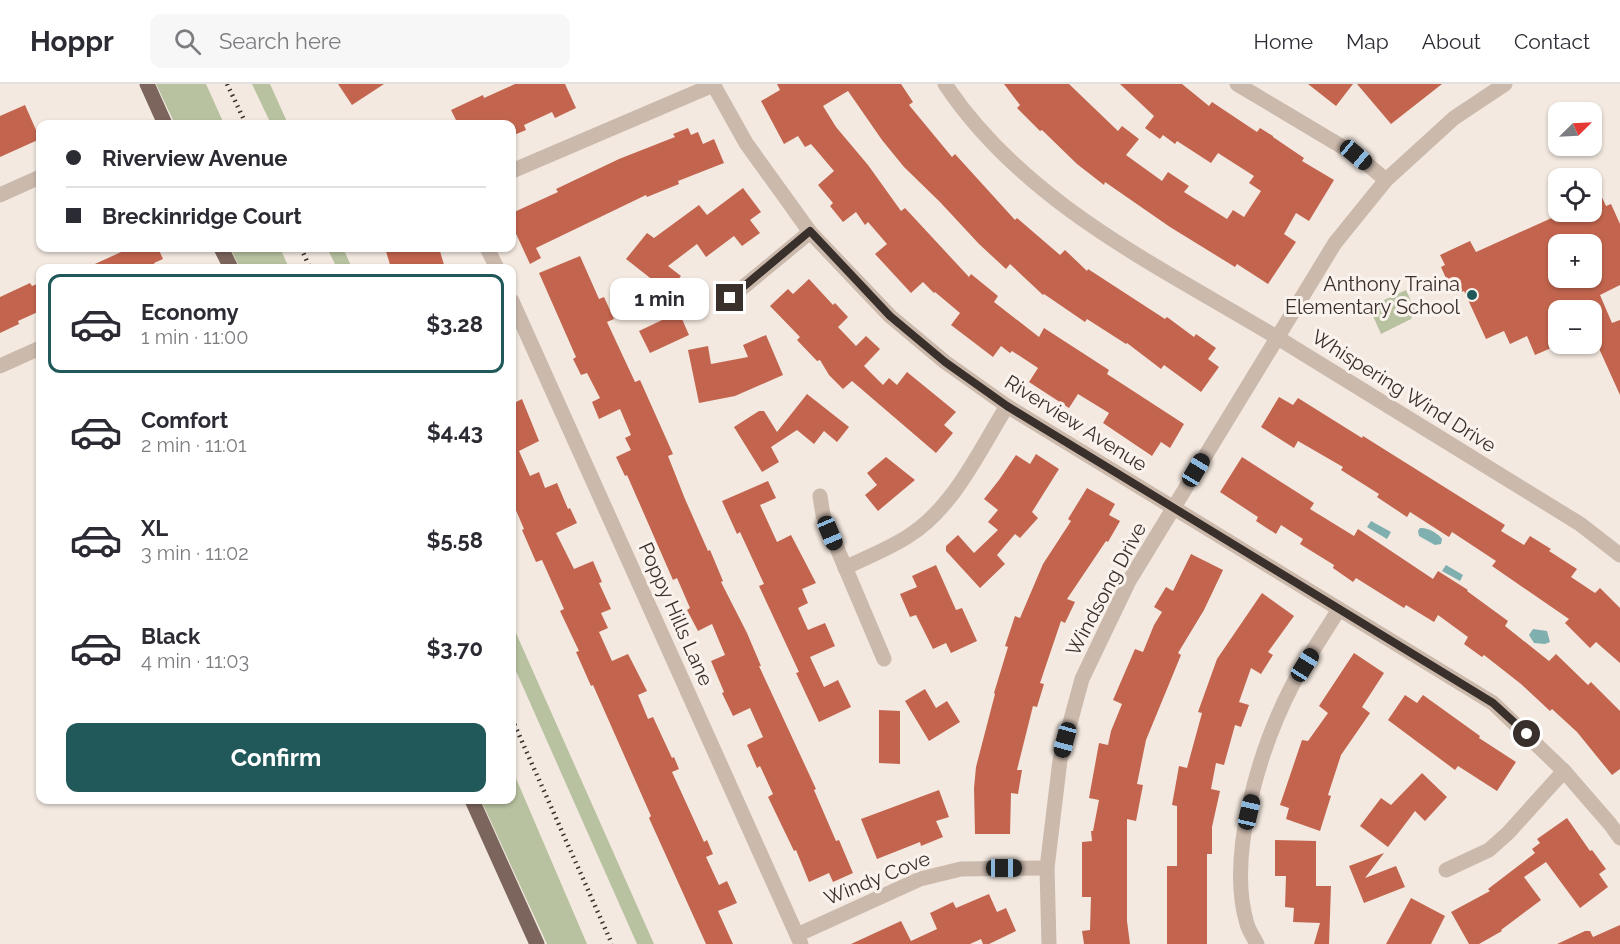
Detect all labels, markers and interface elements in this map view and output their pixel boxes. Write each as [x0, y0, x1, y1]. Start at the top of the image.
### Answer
search box [150, 14, 570, 68]
text: Hoppr [30, 25, 114, 58]
icon: search [171, 25, 204, 58]
text: Search here [219, 28, 341, 54]
text: Home [1254, 29, 1313, 54]
text: Map [1346, 29, 1389, 54]
text: About [1422, 29, 1481, 54]
text: Contact [1514, 29, 1590, 54]
north arrow [1548, 102, 1602, 156]
map controls [1548, 102, 1602, 354]
car [1336, 137, 1376, 173]
text: Riverview Avenue [102, 145, 288, 171]
button: locate [1548, 168, 1602, 222]
text: Breckinridge Court [102, 203, 302, 229]
button: + [1548, 234, 1602, 288]
place label: Anthony Traina Elementary School [1285, 272, 1461, 319]
callout: 1 min [610, 277, 709, 319]
route end [716, 284, 743, 311]
text: 1 min [634, 287, 685, 311]
marker: Anthony Traina Elementary School [1465, 288, 1479, 302]
icon: car [69, 297, 123, 351]
text: Economy [141, 299, 239, 325]
button: − [1548, 300, 1602, 354]
text: $3.28 [426, 311, 483, 337]
street label: Whispering Wind Drive [1307, 324, 1501, 458]
text: 1 min · 11:00 [141, 325, 248, 349]
street label: Riverview Avenue [1000, 370, 1152, 477]
icon: car [69, 405, 123, 459]
text: Comfort [141, 407, 228, 433]
text: $4.43 [427, 419, 483, 445]
text: 2 min · 11:01 [141, 433, 247, 457]
car [1179, 450, 1213, 490]
icon: car [69, 513, 123, 567]
car [815, 513, 845, 553]
text: XL [141, 515, 168, 541]
street label: Windsong Drive [1061, 518, 1151, 660]
text: $5.58 [426, 527, 483, 553]
street label: Poppy Hills Lane [634, 539, 719, 690]
text: 3 min · 11:02 [141, 541, 249, 565]
icon: car [69, 621, 123, 675]
text: Black [141, 623, 200, 649]
text: $3.70 [427, 635, 483, 661]
car [1288, 645, 1322, 685]
text: 4 min · 11:03 [141, 649, 249, 673]
car [1052, 720, 1078, 760]
route start [1513, 720, 1540, 747]
button: Confirm [66, 723, 486, 792]
car [1236, 792, 1262, 832]
street label: Windy Cove [821, 846, 934, 910]
car [986, 859, 1022, 877]

